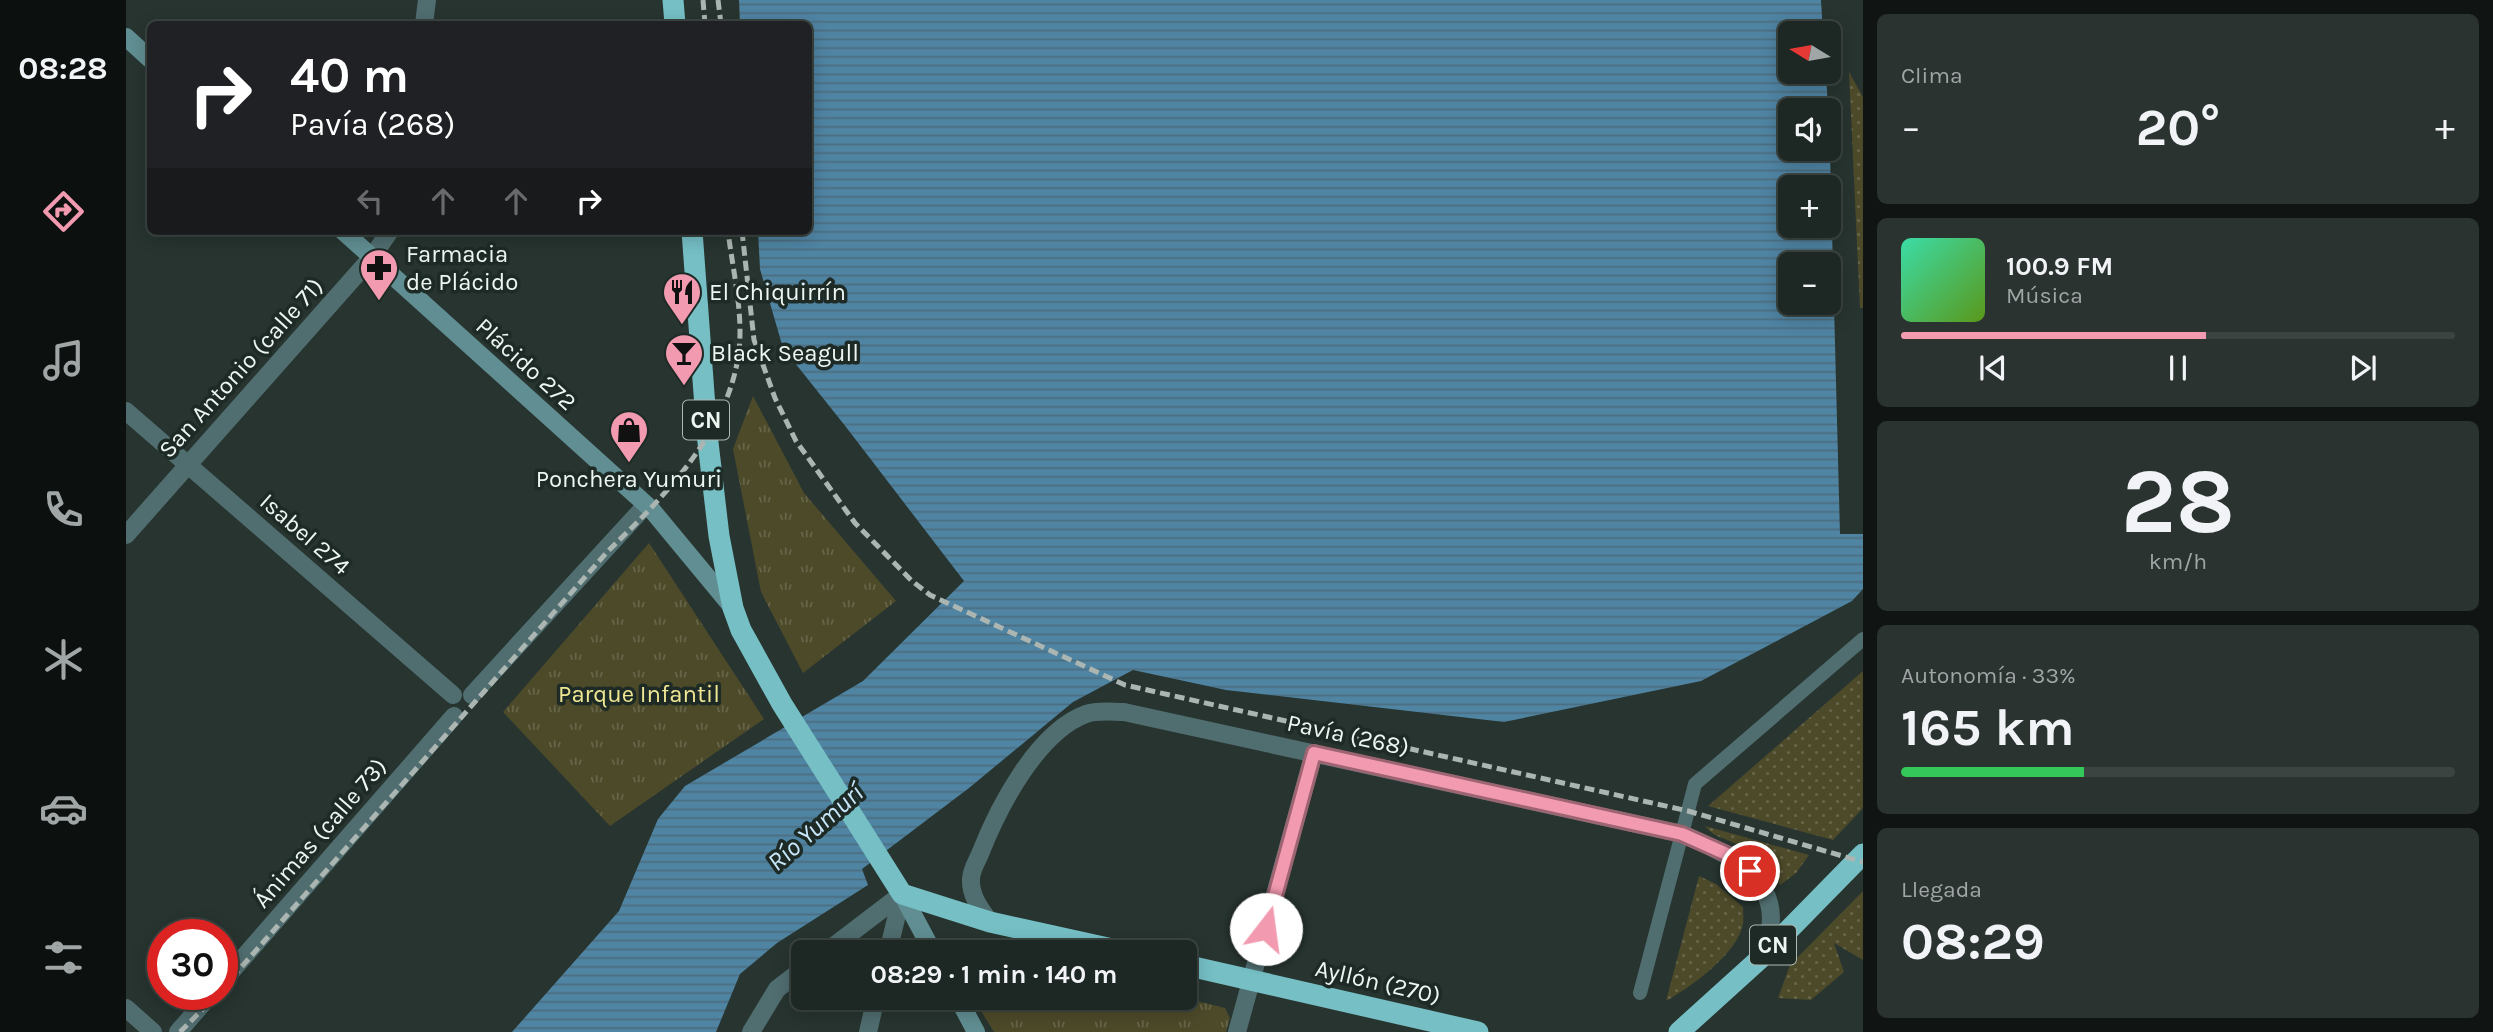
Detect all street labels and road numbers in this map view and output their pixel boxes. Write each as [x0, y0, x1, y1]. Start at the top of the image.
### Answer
street label: San Antonio (calle 71) [153, 272, 329, 464]
street label: Plácido 272 [470, 312, 582, 416]
road number: CN [683, 400, 729, 440]
street label: Isabel 274 [254, 487, 356, 581]
street label: Pavía (268) [1284, 708, 1412, 762]
street label: Ánimas (calle 73) [247, 752, 393, 913]
road number: CN [1750, 926, 1796, 964]
street label: Ayllón (270) [1313, 954, 1443, 1010]

